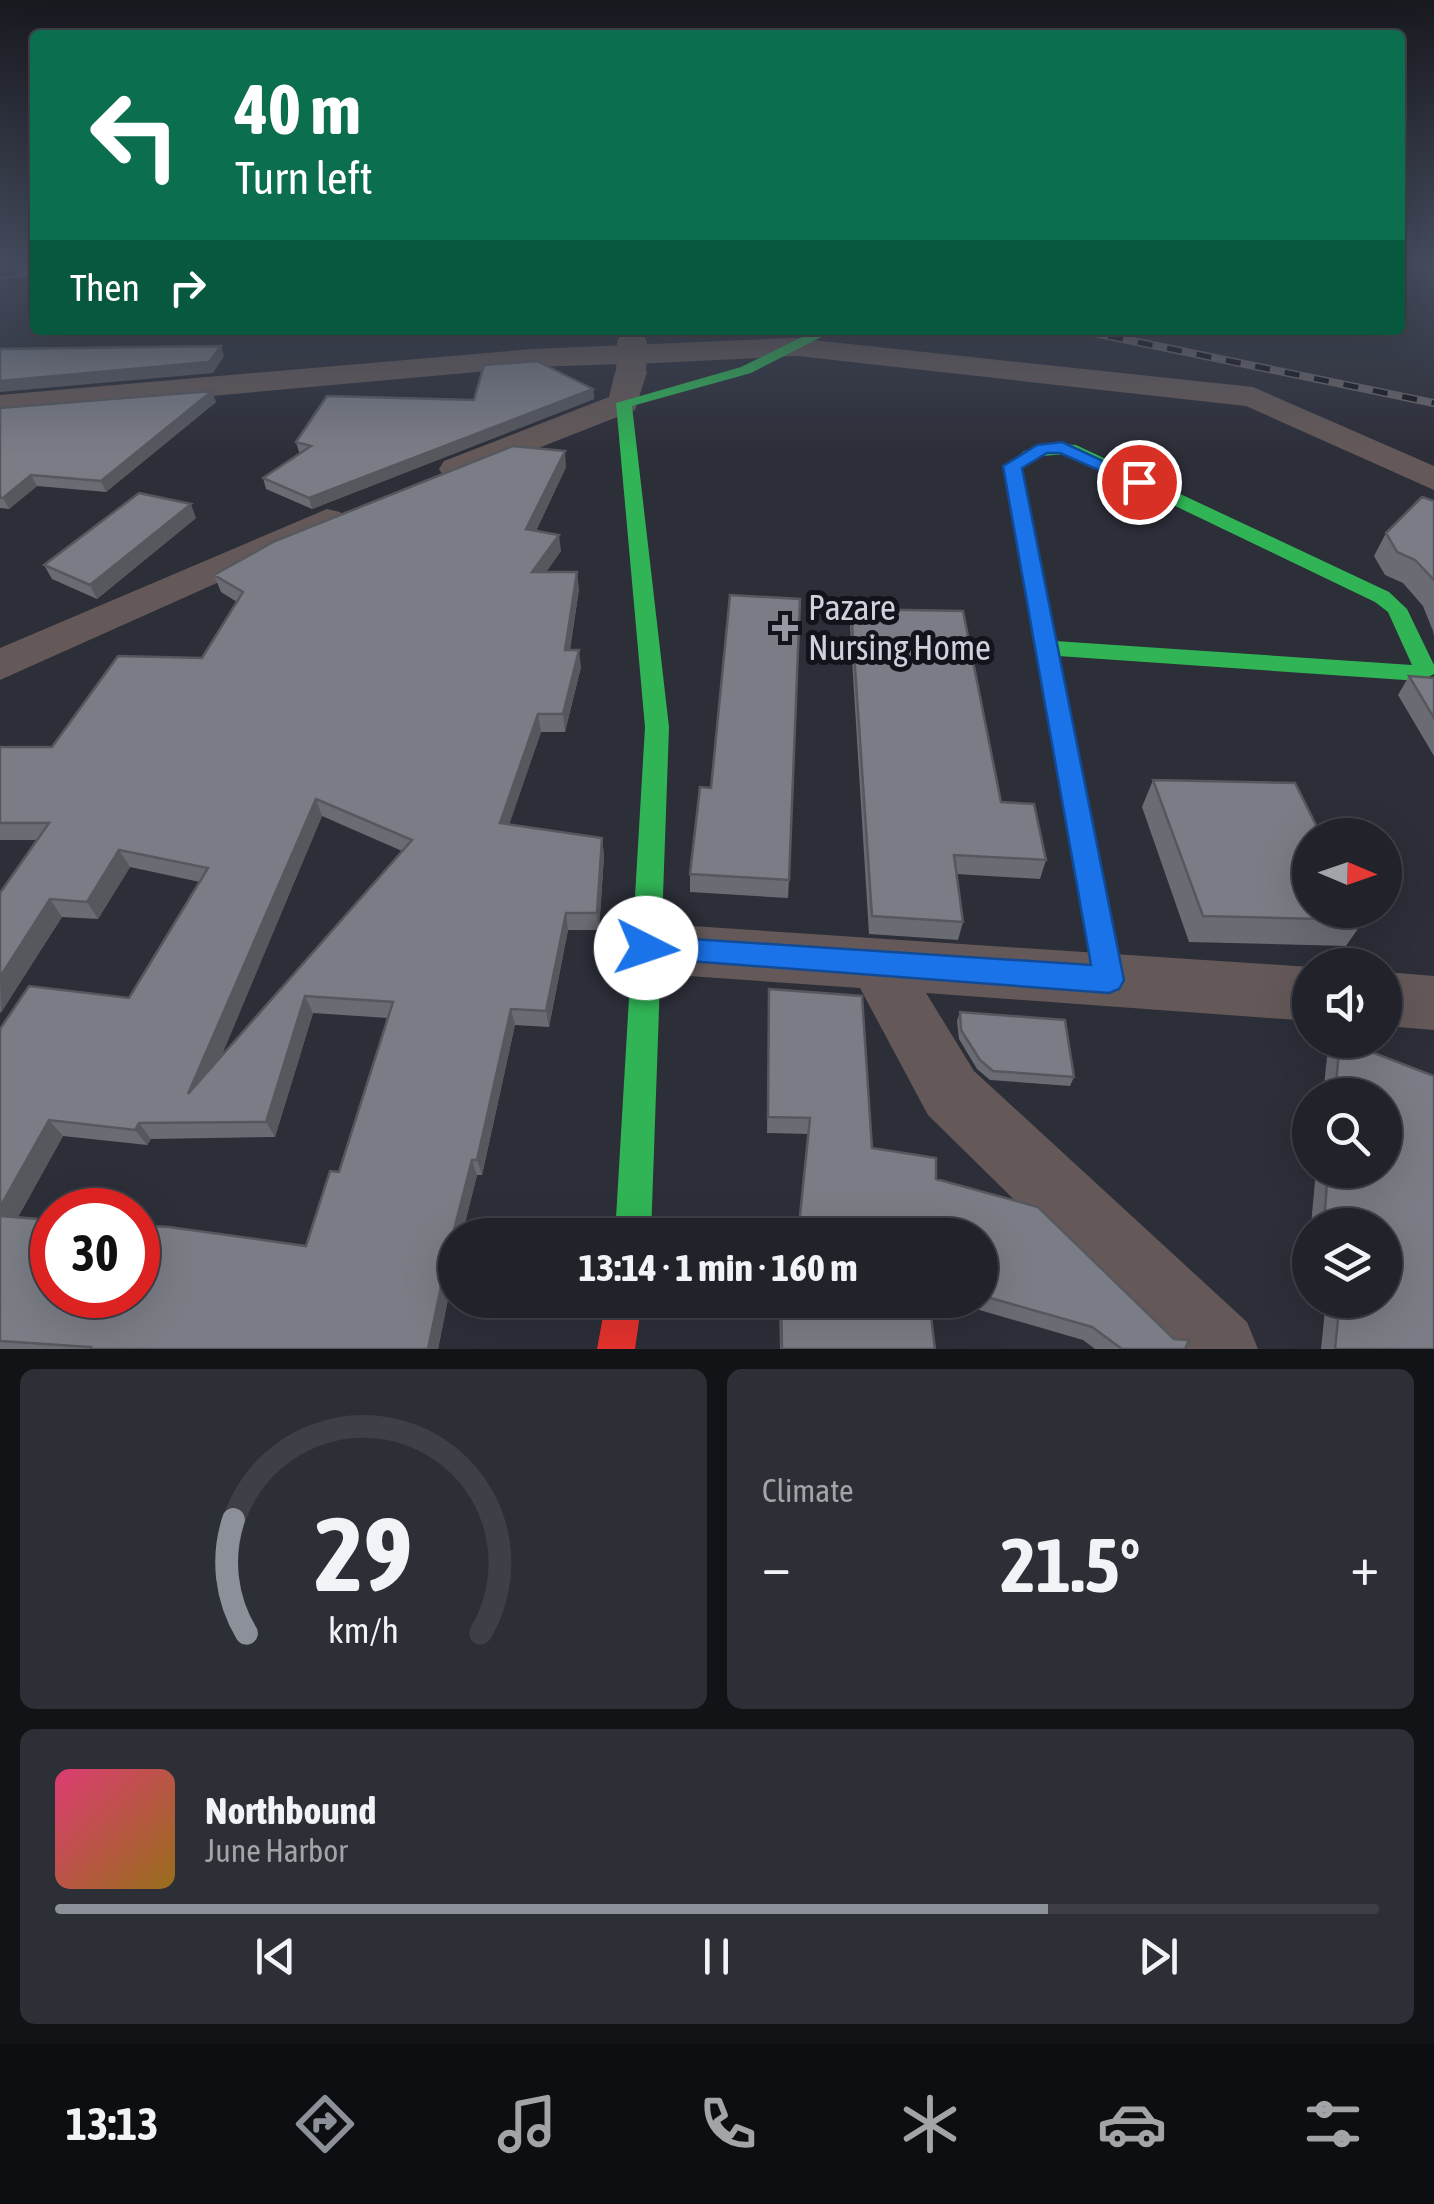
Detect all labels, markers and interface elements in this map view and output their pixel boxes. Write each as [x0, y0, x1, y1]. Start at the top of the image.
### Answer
text: 40 m [235, 69, 361, 149]
icon: left [70, 70, 200, 200]
text: Turn left [235, 152, 373, 204]
icon: right [160, 260, 215, 315]
text: Then [70, 266, 140, 309]
pin [1097, 440, 1182, 525]
icon: arrive [1112, 455, 1167, 510]
place label: Pazare Nursing Home [808, 587, 991, 667]
marker: Pazare Nursing Home [772, 615, 798, 641]
north arrow [1292, 818, 1402, 928]
map controls [1292, 818, 1402, 1318]
position arrow [594, 896, 698, 1000]
button: sound [1292, 948, 1402, 1058]
button: search [1292, 1078, 1402, 1188]
speed limit sign: 30 [30, 1188, 160, 1318]
button: layers [1292, 1208, 1402, 1318]
text: 13:14 · 1 min · 160 m [578, 1246, 858, 1289]
text: Climate [762, 1472, 854, 1509]
text: 29 [315, 1494, 412, 1613]
text: 21.5° [1001, 1522, 1140, 1608]
text: − [762, 1534, 791, 1597]
text: + [1350, 1534, 1379, 1597]
text: km/h [328, 1610, 399, 1651]
text: Northbound [205, 1789, 376, 1832]
text: June Harbor [205, 1832, 348, 1869]
icon: previous [248, 1929, 303, 1984]
icon: pause [689, 1929, 744, 1984]
icon: next [1131, 1929, 1186, 1984]
icon: directions [290, 2089, 360, 2159]
icon: music [492, 2089, 562, 2159]
icon: phone [693, 2089, 763, 2159]
icon: climate [895, 2089, 965, 2159]
icon: car [1097, 2089, 1167, 2159]
icon: filters [1298, 2089, 1368, 2159]
text: 13:13 [66, 2098, 158, 2150]

